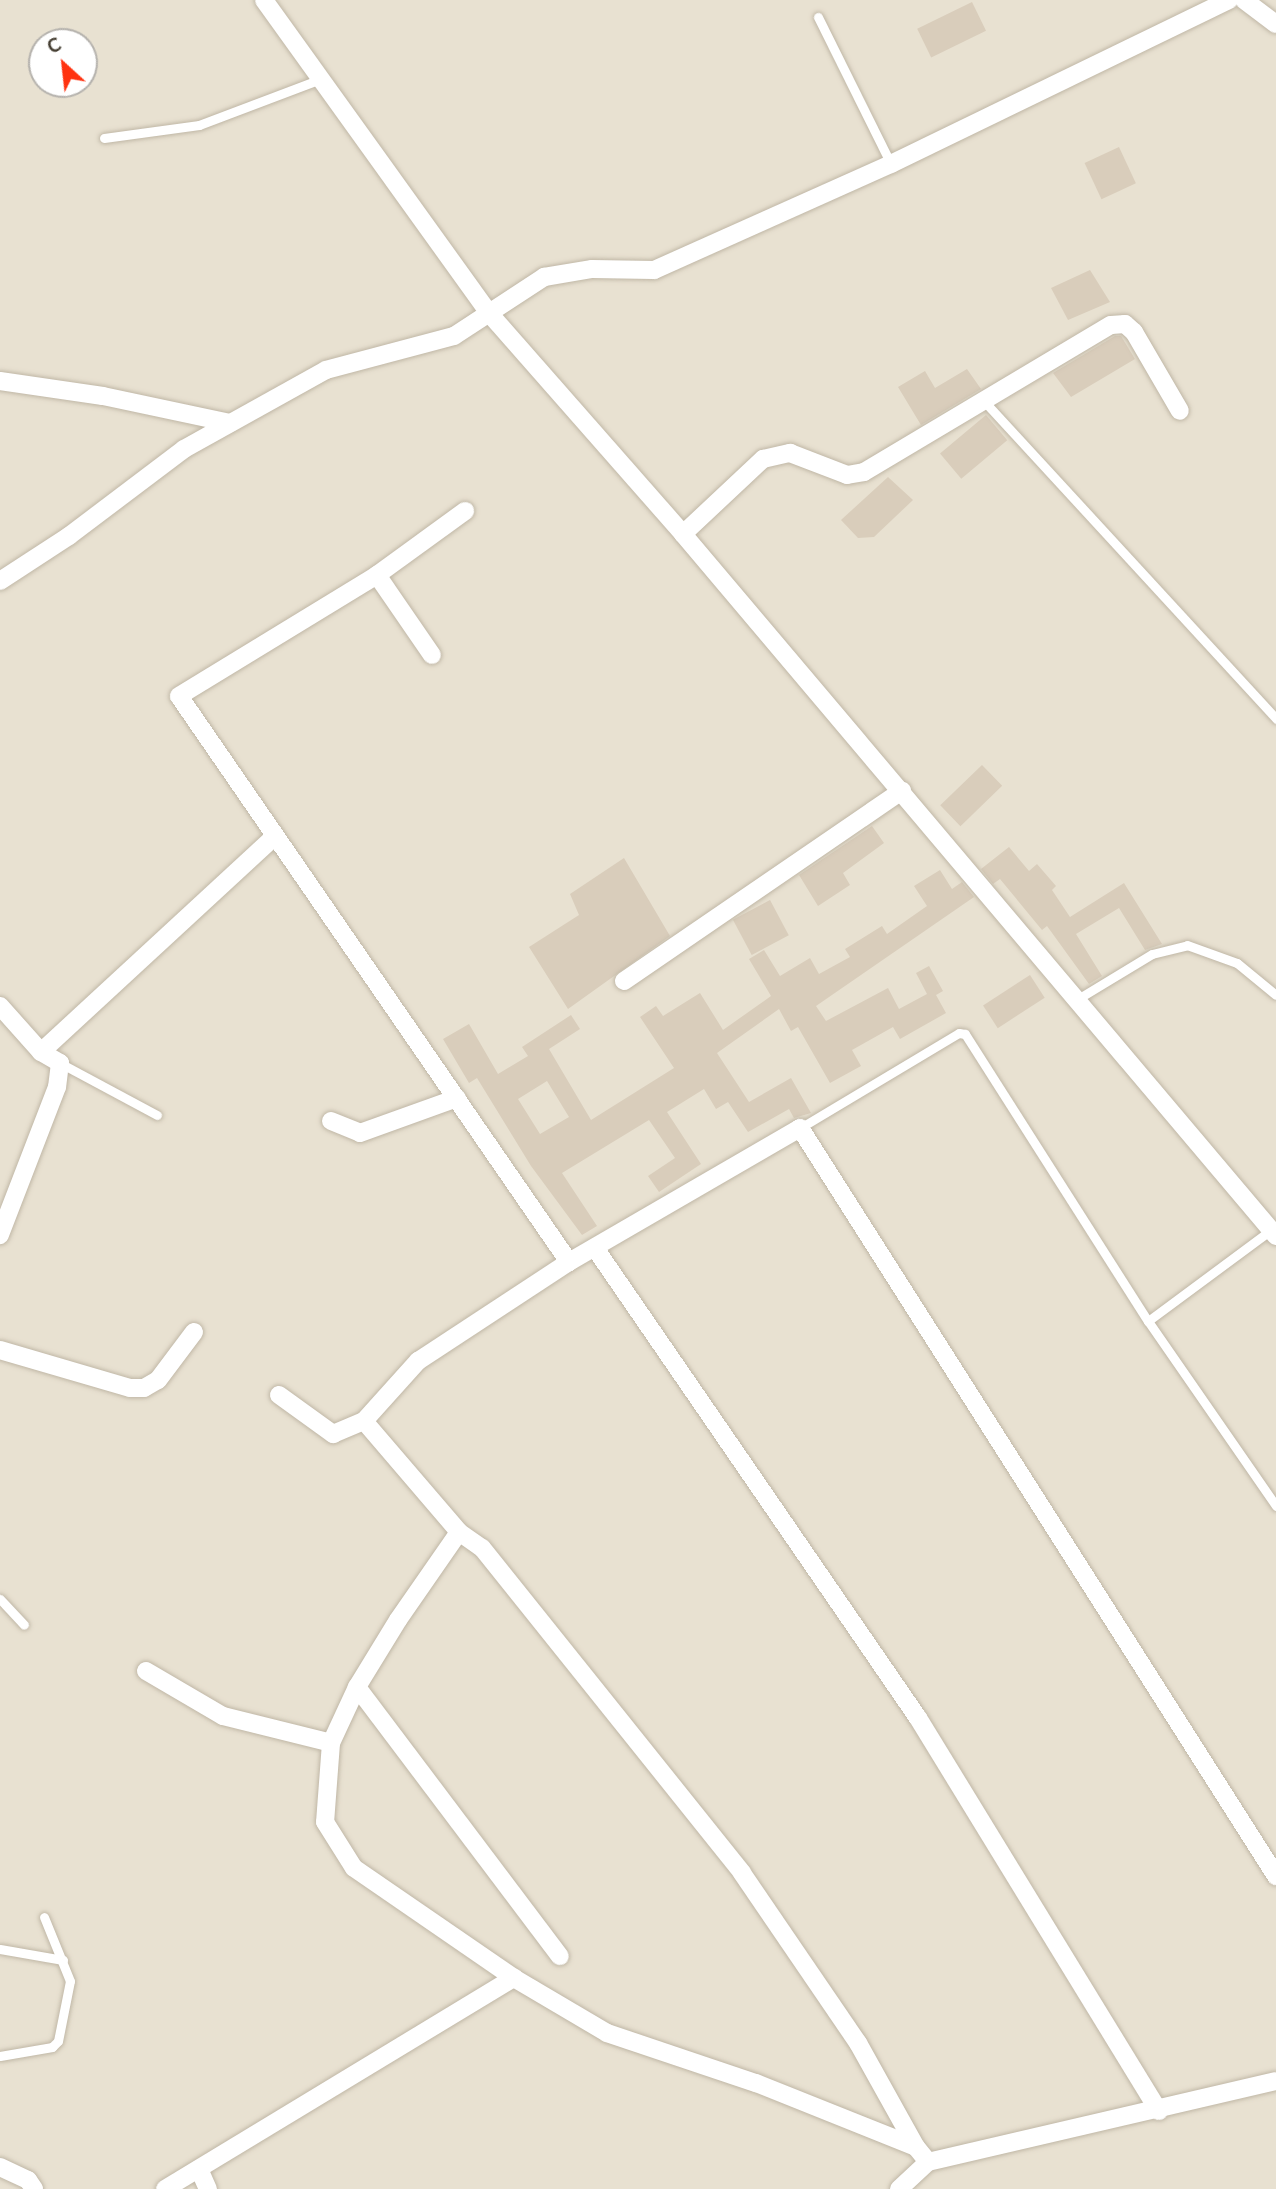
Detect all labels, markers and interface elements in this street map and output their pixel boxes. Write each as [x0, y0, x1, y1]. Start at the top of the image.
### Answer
north arrow [28, 28, 98, 98]
text: С [43, 32, 66, 61]

